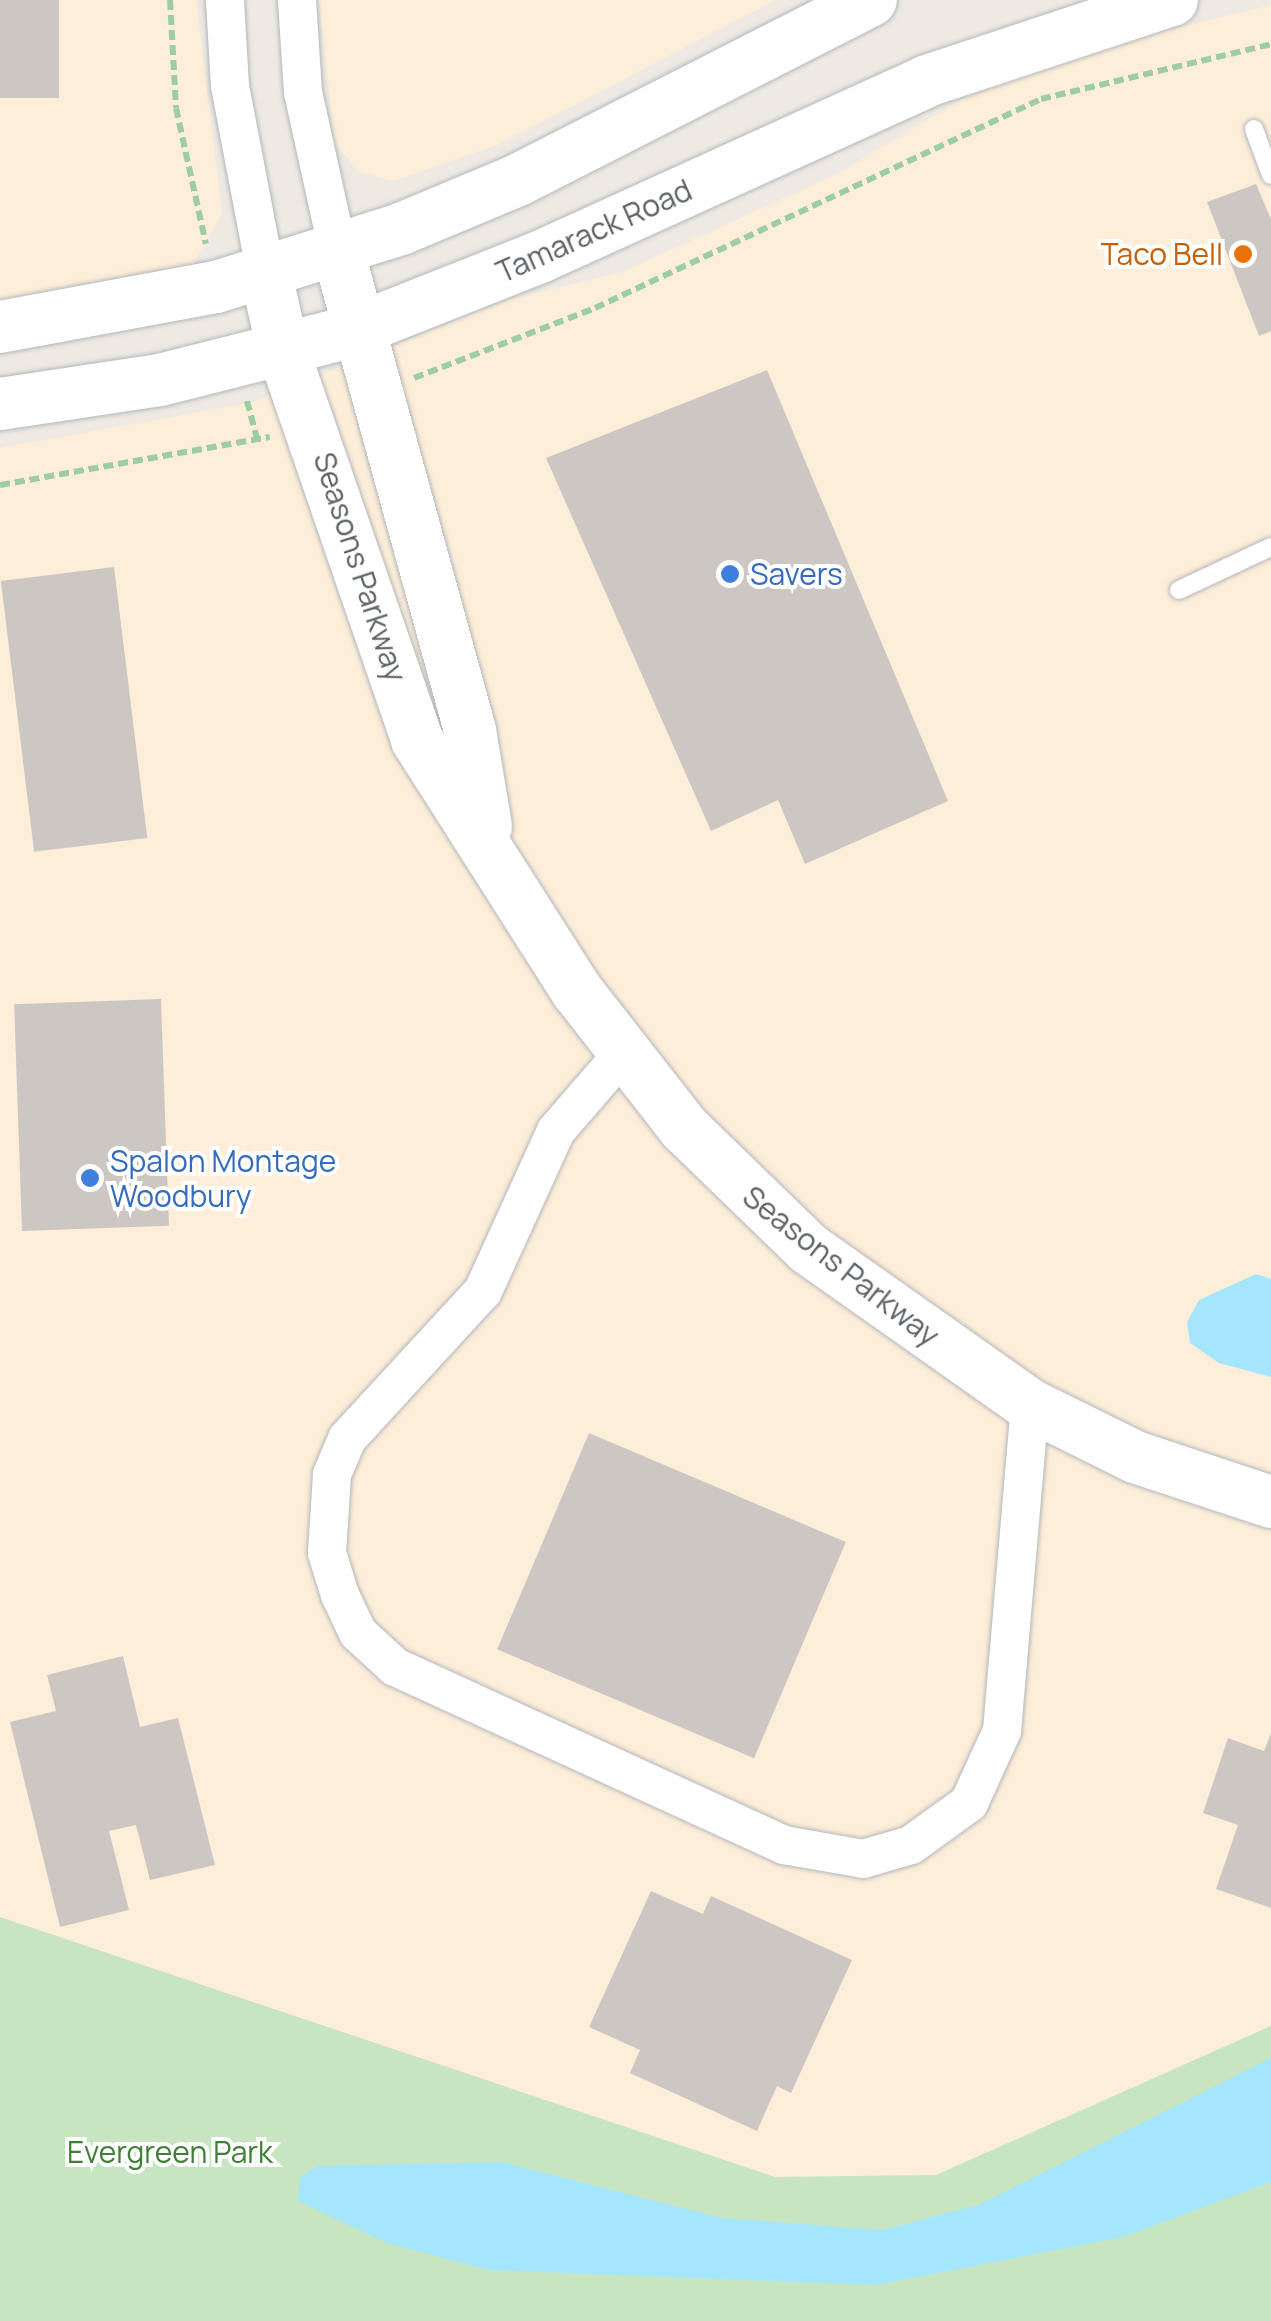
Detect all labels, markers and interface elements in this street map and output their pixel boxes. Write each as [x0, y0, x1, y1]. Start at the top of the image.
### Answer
street label: Tamarack Road [491, 172, 697, 290]
place label: Taco Bell [1101, 236, 1223, 272]
marker: Taco Bell [1232, 243, 1254, 265]
street label: Seasons Parkway [306, 448, 414, 686]
place label: Savers [750, 556, 843, 592]
marker: Savers [719, 563, 741, 585]
place label: Spalon Montage Woodbury [110, 1143, 336, 1214]
marker: Spalon Montage Woodbury [79, 1167, 101, 1189]
street label: Seasons Parkway [736, 1178, 946, 1354]
park label: Evergreen Park [67, 2134, 273, 2170]

